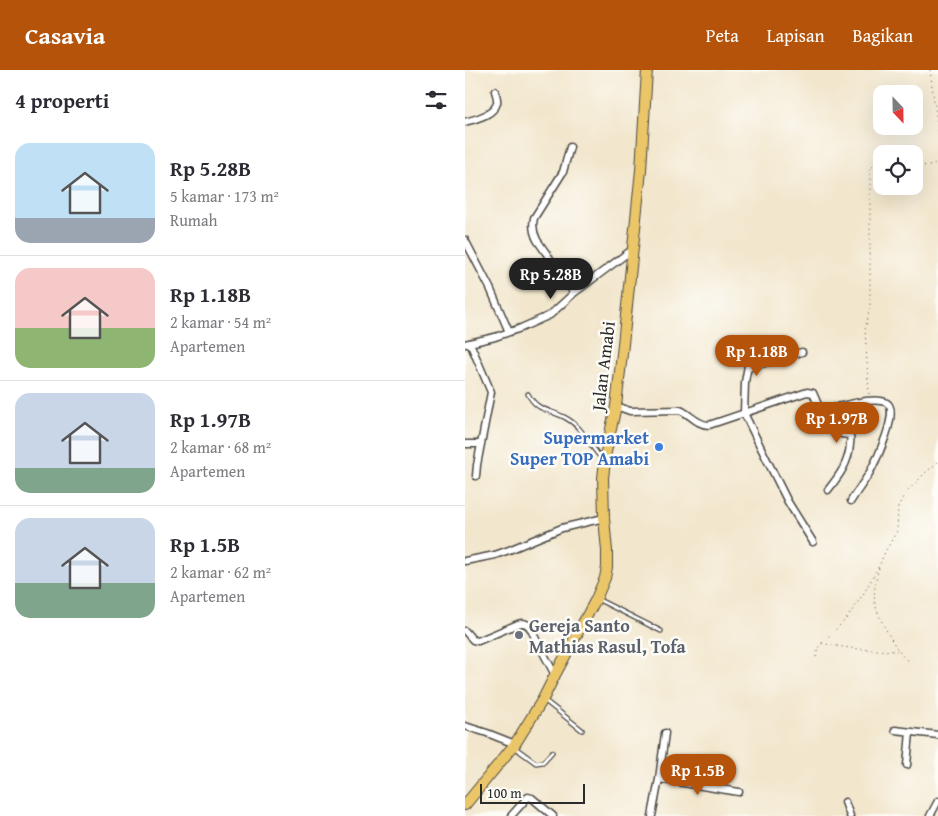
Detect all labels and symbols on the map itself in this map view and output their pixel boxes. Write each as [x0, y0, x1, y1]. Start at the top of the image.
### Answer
north arrow [873, 85, 923, 135]
pin: Rp 5.28B [499, 258, 603, 300]
street label: Jalan Amabi [584, 320, 622, 414]
pin: Rp 1.18B [705, 334, 809, 377]
pin: Rp 1.97B [785, 402, 889, 444]
place label: Supermarket Super TOP Amabi [510, 424, 649, 472]
marker: Supermarket Super TOP Amabi [653, 441, 665, 453]
place label: Gereja Santo Mathias Rasul, Tofa [529, 612, 687, 660]
marker: Gereja Santo Mathias Rasul, Tofa [513, 629, 525, 641]
pin: Rp 1.5B [652, 754, 744, 796]
scale bar [480, 781, 585, 804]

